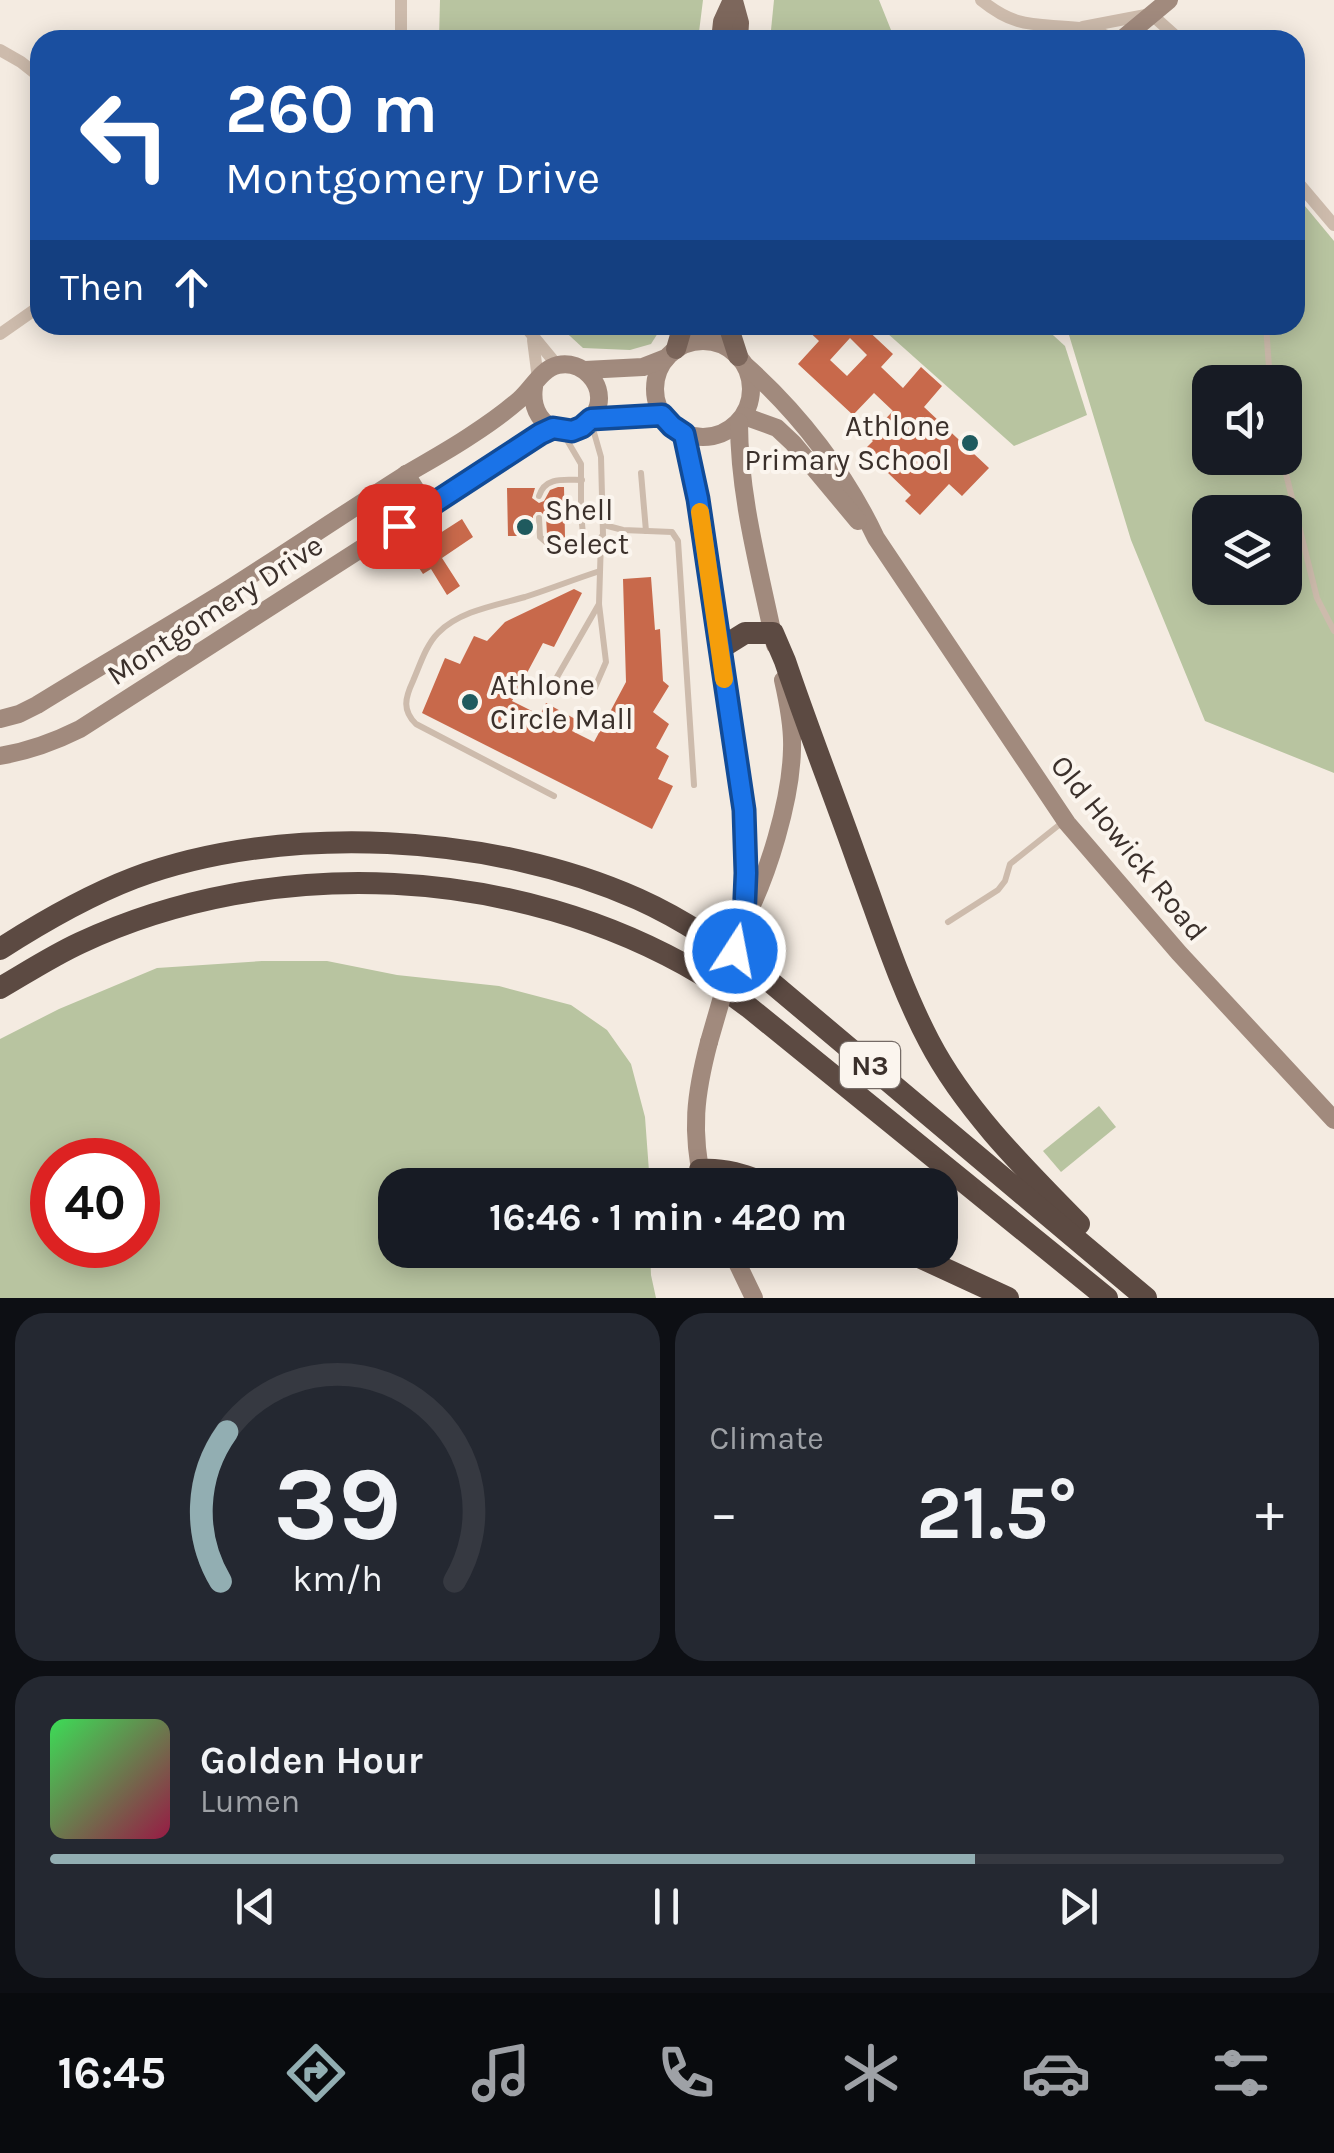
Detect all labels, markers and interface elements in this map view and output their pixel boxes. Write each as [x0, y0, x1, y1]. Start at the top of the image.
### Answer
text: 260 m [225, 68, 438, 150]
icon: left [60, 70, 190, 200]
text: Montgomery Drive [225, 152, 600, 204]
icon: ahead [164, 260, 219, 315]
text: Then [60, 265, 144, 310]
map controls [1192, 365, 1302, 605]
button: sound [1192, 365, 1302, 475]
place label: Athlone Primary School [744, 408, 950, 478]
marker: Athlone Primary School [959, 432, 981, 454]
pin [357, 484, 442, 569]
place label: Shell Select [545, 492, 629, 562]
button: layers [1192, 495, 1302, 605]
icon: arrive [372, 499, 427, 554]
marker: Shell Select [514, 516, 536, 538]
street label: Montgomery Drive [100, 527, 330, 693]
place label: Athlone Circle Mall [490, 667, 633, 737]
marker: Athlone Circle Mall [459, 691, 481, 713]
street label: Old Howick Road [1043, 748, 1215, 948]
position arrow [683, 899, 787, 1003]
road number: N3 [840, 1042, 900, 1088]
speed limit sign: 40 [30, 1138, 160, 1268]
text: 16:46 · 1 min · 420 m [489, 1195, 847, 1240]
text: Climate [710, 1420, 824, 1457]
text: 39 [273, 1444, 401, 1565]
text: 21.5° [916, 1469, 1077, 1557]
text: − [710, 1481, 738, 1545]
text: + [1255, 1481, 1284, 1545]
text: km/h [292, 1558, 383, 1600]
text: Golden Hour [200, 1738, 423, 1783]
text: Lumen [200, 1783, 300, 1820]
icon: previous [228, 1879, 283, 1934]
icon: pause [639, 1879, 694, 1934]
icon: next [1051, 1879, 1106, 1934]
icon: directions [281, 2038, 351, 2108]
icon: music [466, 2038, 536, 2108]
icon: phone [651, 2038, 721, 2108]
icon: climate [836, 2038, 906, 2108]
icon: car [1021, 2038, 1091, 2108]
icon: filters [1206, 2038, 1276, 2108]
text: 16:45 [58, 2047, 166, 2099]

